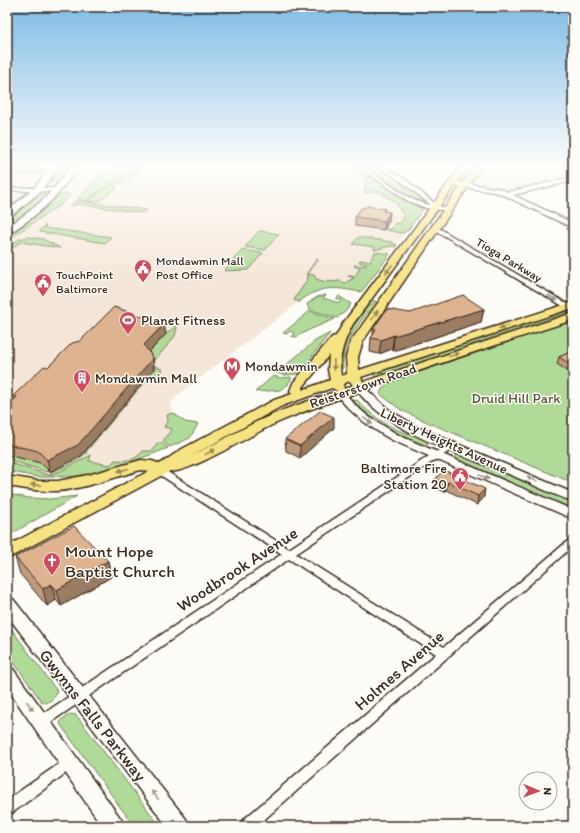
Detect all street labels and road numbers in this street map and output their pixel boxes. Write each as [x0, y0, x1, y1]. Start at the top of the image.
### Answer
street label: Tioga Parkway [473, 235, 545, 285]
street label: Reisterstown Road [307, 360, 419, 412]
street label: Liberty Heights Avenue [378, 404, 511, 478]
street label: Woodbrook Avenue [173, 522, 301, 616]
street label: Holmes Avenue [350, 626, 448, 714]
street label: Gwynns Falls Parkway [35, 645, 151, 785]

